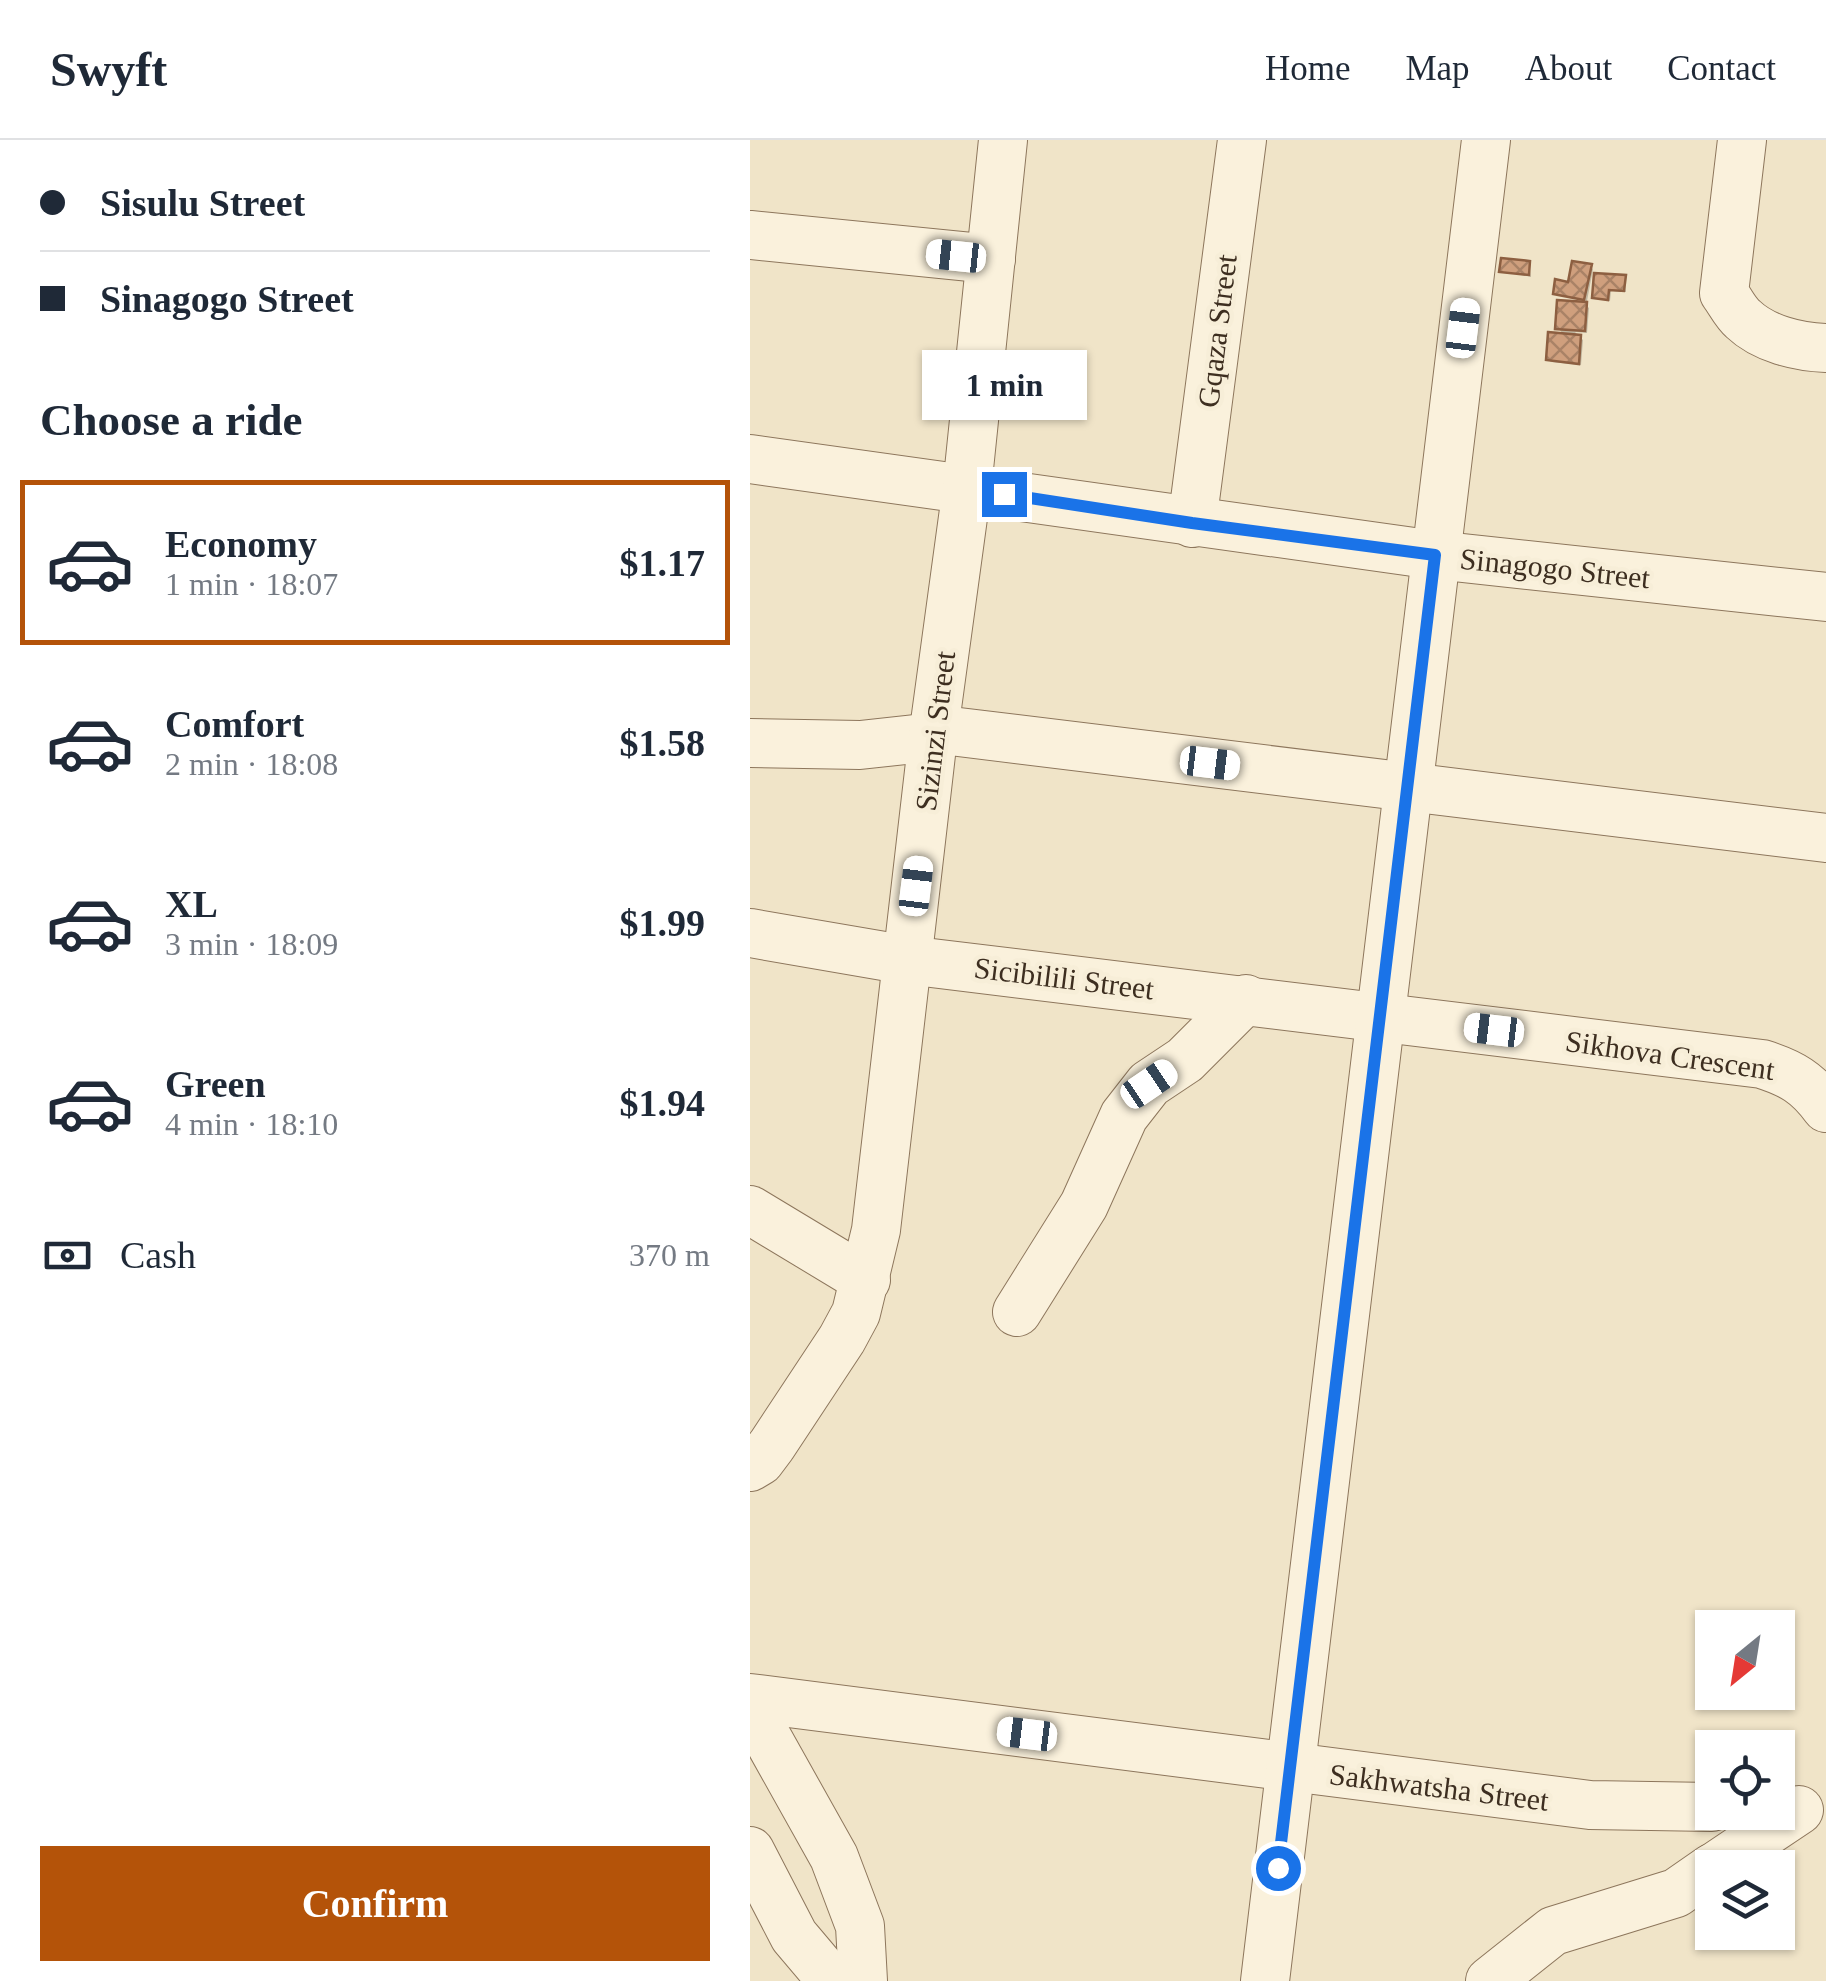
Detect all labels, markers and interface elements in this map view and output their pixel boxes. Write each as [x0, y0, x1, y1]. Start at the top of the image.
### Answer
text: Swyft [50, 43, 167, 96]
text: Home [1265, 49, 1350, 88]
text: Map [1405, 49, 1470, 88]
text: About [1525, 49, 1612, 88]
text: Contact [1667, 49, 1776, 88]
text: Sisulu Street [100, 182, 305, 224]
car [925, 238, 987, 274]
street label: Gqaza Street [1191, 252, 1243, 409]
text: Sinagogo Street [100, 278, 354, 320]
car [1444, 296, 1482, 360]
callout: 1 min [922, 349, 1086, 419]
text: 1 min [966, 367, 1043, 403]
text: Choose a ride [40, 395, 303, 445]
route end [982, 472, 1027, 517]
icon: car [45, 518, 135, 608]
text: Economy [165, 523, 317, 565]
text: $1.17 [620, 542, 705, 584]
street label: Sinagogo Street [1458, 542, 1652, 594]
text: 1 min · 18:07 [165, 566, 338, 602]
street label: Sizinzi Street [909, 649, 961, 813]
icon: car [45, 698, 135, 788]
text: Comfort [165, 703, 304, 745]
text: $1.58 [620, 722, 705, 764]
car [1178, 744, 1242, 782]
text: 2 min · 18:08 [165, 746, 338, 782]
car [897, 854, 935, 918]
icon: car [45, 878, 135, 968]
text: XL [165, 883, 218, 925]
text: $1.99 [620, 902, 705, 944]
text: 3 min · 18:09 [165, 926, 338, 962]
street label: Sicibilili Street [972, 951, 1156, 1005]
car [1462, 1011, 1526, 1049]
street label: Sikhova Crescent [1563, 1024, 1777, 1086]
car [1116, 1055, 1182, 1113]
icon: car [45, 1058, 135, 1148]
text: Green [165, 1063, 266, 1105]
text: $1.94 [620, 1082, 705, 1124]
text: 4 min · 18:10 [165, 1106, 338, 1142]
icon: cash [40, 1228, 95, 1283]
text: Cash [120, 1234, 196, 1276]
text: 370 m [629, 1237, 710, 1273]
north arrow [1695, 1610, 1795, 1710]
map controls [1695, 1610, 1795, 1950]
car [995, 1715, 1059, 1753]
button: locate [1695, 1730, 1795, 1830]
street label: Sakhwatsha Street [1327, 1757, 1551, 1817]
button: Confirm [40, 1846, 710, 1961]
route start [1256, 1846, 1301, 1891]
button: layers [1695, 1850, 1795, 1950]

